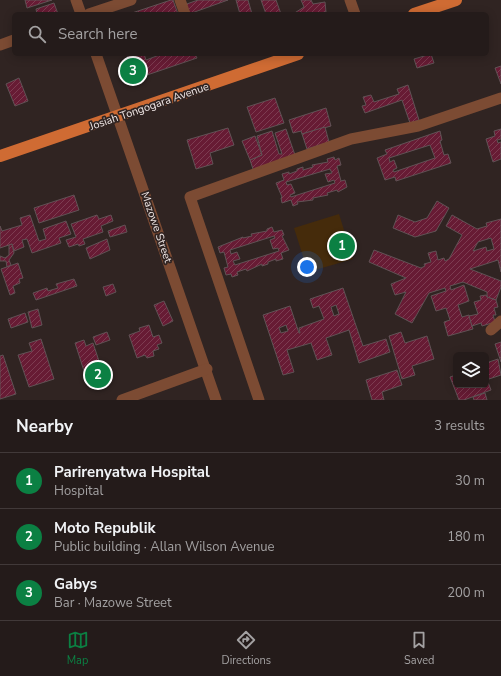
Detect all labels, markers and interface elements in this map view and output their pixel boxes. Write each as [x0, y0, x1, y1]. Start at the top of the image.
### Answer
search box [12, 12, 489, 56]
icon: search [26, 23, 48, 45]
text: Search here [58, 24, 138, 44]
pin: 3 [120, 56, 146, 86]
street label: Josiah Tongogara Avenue [86, 79, 211, 134]
street label: Mazowe Street [137, 190, 176, 265]
pin: 1 [329, 231, 355, 261]
your location [297, 257, 317, 277]
map controls [453, 352, 489, 388]
button: layers [453, 352, 489, 388]
pin: 2 [85, 360, 111, 390]
text: Nearby [16, 415, 73, 438]
text: 3 results [434, 417, 485, 435]
text: Parirenyatwa Hospital [54, 462, 210, 482]
text: 1 [25, 472, 33, 490]
text: 30 m [455, 472, 485, 490]
text: Hospital [54, 482, 103, 500]
text: Moto Republik [54, 518, 156, 538]
text: 2 [25, 528, 33, 546]
text: 180 m [447, 528, 485, 546]
text: Public building · Allan Wilson Avenue [54, 538, 275, 556]
text: Gabys [54, 574, 97, 594]
text: 3 [25, 584, 33, 602]
text: 200 m [447, 584, 485, 602]
text: Bar · Mazowe Street [54, 594, 172, 612]
tab: Map [67, 629, 89, 668]
tab: Directions [222, 629, 271, 668]
tab: Saved [404, 629, 434, 668]

